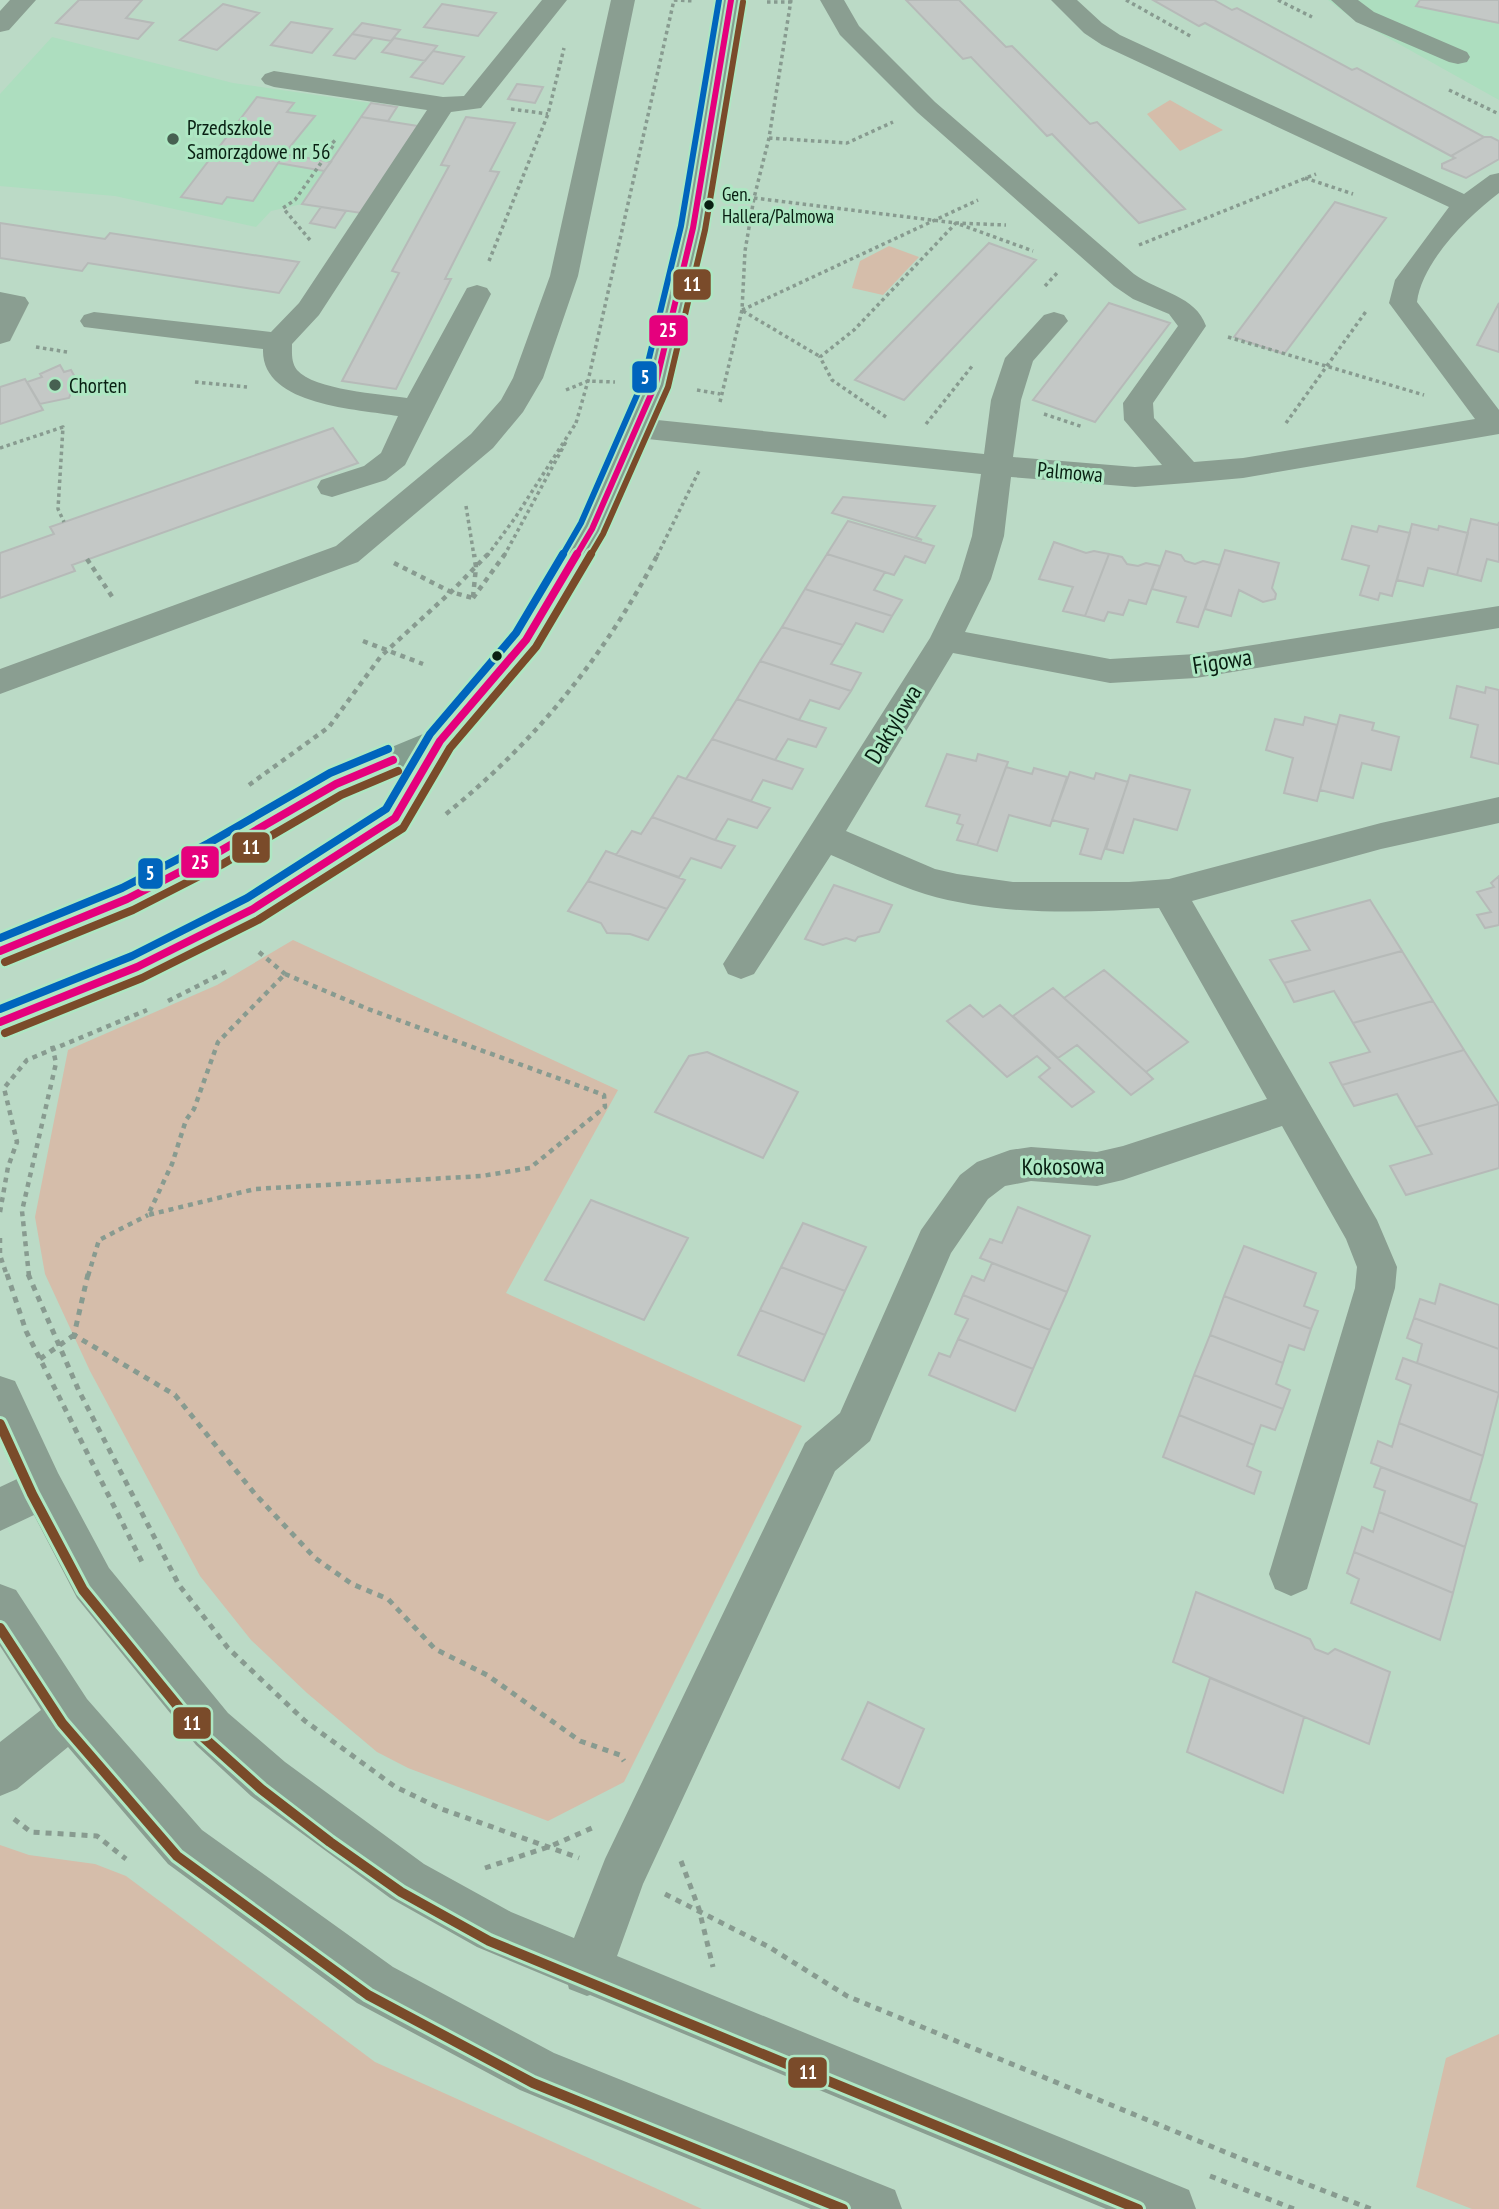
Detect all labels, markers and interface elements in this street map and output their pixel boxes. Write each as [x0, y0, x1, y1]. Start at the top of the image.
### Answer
place label: Przedszkole Samorządowe nr 56 [187, 114, 330, 165]
marker: Przedszkole Samorządowe nr 56 [165, 131, 181, 147]
place label: Gen. Hallera/Palmowa [722, 182, 834, 228]
marker: Gen. Hallera/Palmowa [702, 198, 716, 212]
line badge: 11 [672, 268, 712, 301]
text: 11 [683, 272, 701, 296]
line badge: 25 [648, 314, 689, 347]
text: 25 [659, 318, 677, 342]
line badge: 5 [631, 360, 658, 394]
text: 5 [640, 365, 650, 389]
place label: Chorten [69, 372, 127, 399]
marker: Chorten [47, 377, 63, 393]
street label: Palmowa [1036, 456, 1104, 488]
street label: Figowa [1190, 641, 1254, 681]
unlabelled marker [490, 649, 504, 663]
street label: Daktylowa [857, 679, 929, 769]
line badge: 11 [231, 831, 271, 864]
text: 11 [242, 835, 260, 859]
line badge: 25 [180, 845, 220, 879]
text: 25 [191, 850, 209, 874]
line badge: 5 [137, 857, 164, 890]
text: 5 [145, 861, 155, 885]
street label: Kokosowa [1021, 1150, 1105, 1182]
line badge: 11 [172, 1706, 212, 1740]
text: 11 [183, 1711, 201, 1735]
line badge: 11 [787, 2056, 828, 2089]
text: 11 [799, 2060, 817, 2084]

